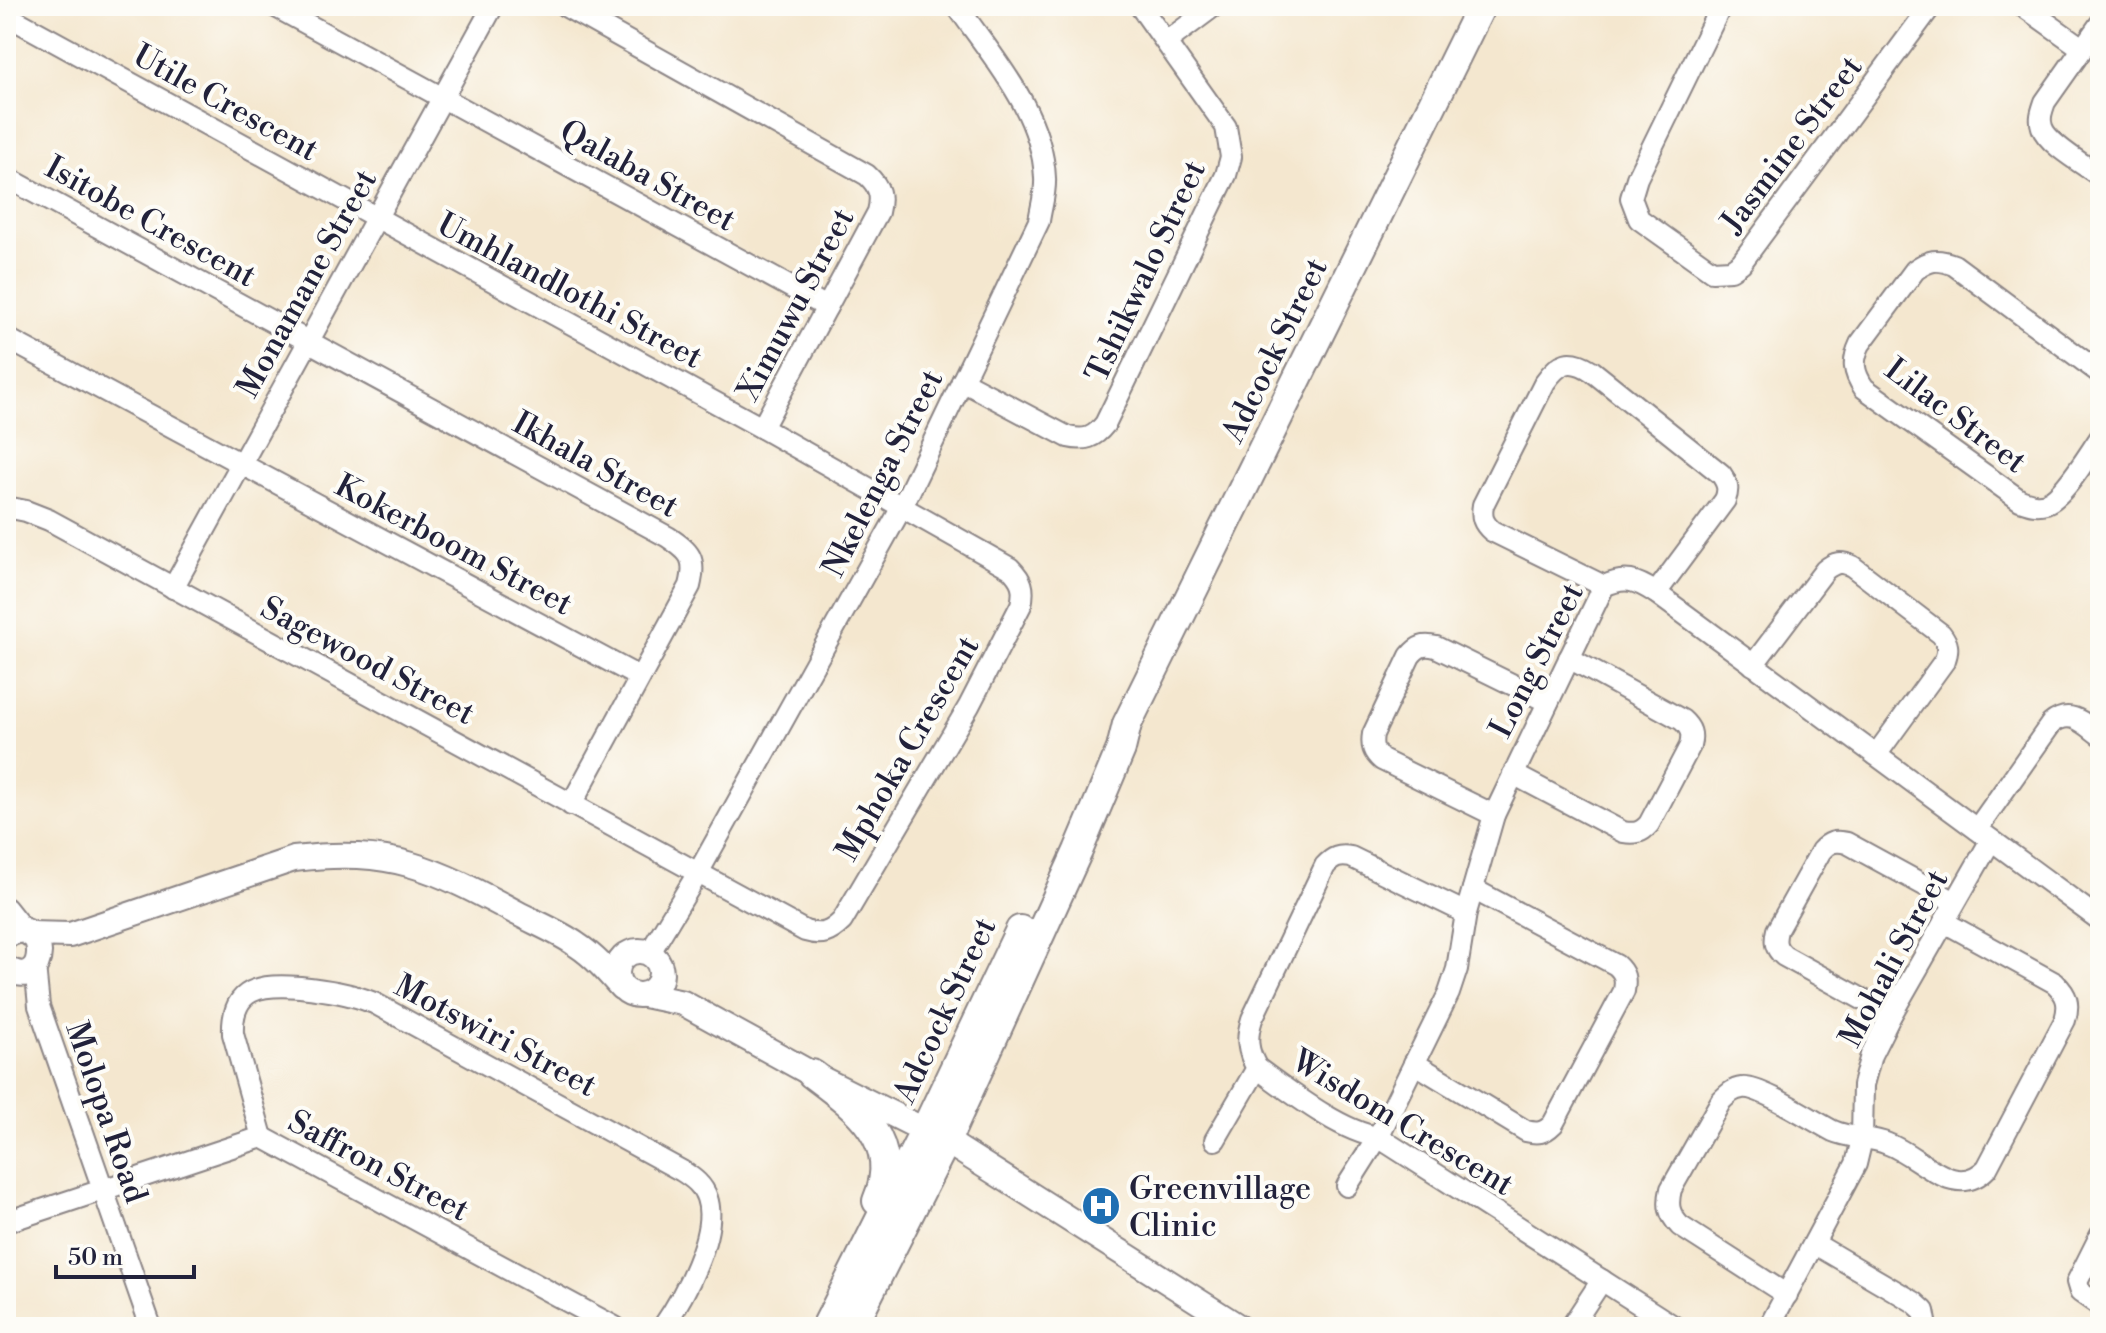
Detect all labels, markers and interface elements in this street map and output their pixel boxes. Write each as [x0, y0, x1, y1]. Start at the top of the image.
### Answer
street label: Utile Crescent [126, 36, 325, 170]
street label: Jasmine Street [1712, 48, 1871, 242]
street label: Qalaba Street [553, 111, 742, 241]
street label: Isitobe Crescent [38, 147, 263, 296]
street label: Tshikwalo Street [1077, 154, 1215, 389]
street label: Monamane Street [228, 162, 386, 404]
street label: Ximuwu Street [728, 201, 863, 408]
street label: Umhlandlothi Street [430, 204, 709, 378]
street label: Adcock Street [1213, 252, 1337, 450]
street label: Lilac Street [1877, 350, 2034, 482]
street label: Nkelenga Street [813, 363, 952, 584]
street label: Ikhala Street [506, 403, 685, 527]
street label: Kokerboom Street [328, 465, 579, 624]
street label: Long Street [1481, 576, 1593, 745]
street label: Sagewood Street [254, 588, 481, 734]
street label: Mphoka Crescent [827, 629, 988, 868]
street label: Mohali Street [1830, 863, 1957, 1054]
street label: Adcock Street [884, 911, 1005, 1110]
street label: Motswiri Street [388, 966, 603, 1106]
street label: Molopa Road [56, 1016, 156, 1208]
street label: Wisdom Crescent [1283, 1040, 1521, 1205]
street label: Saffron Street [281, 1101, 476, 1230]
place label: Greenvillage Clinic [1129, 1169, 1311, 1246]
hospital icon: Greenvillage Clinic [1080, 1185, 1122, 1227]
scale bar [56, 1229, 194, 1279]
text: 50 m [68, 1243, 123, 1273]

